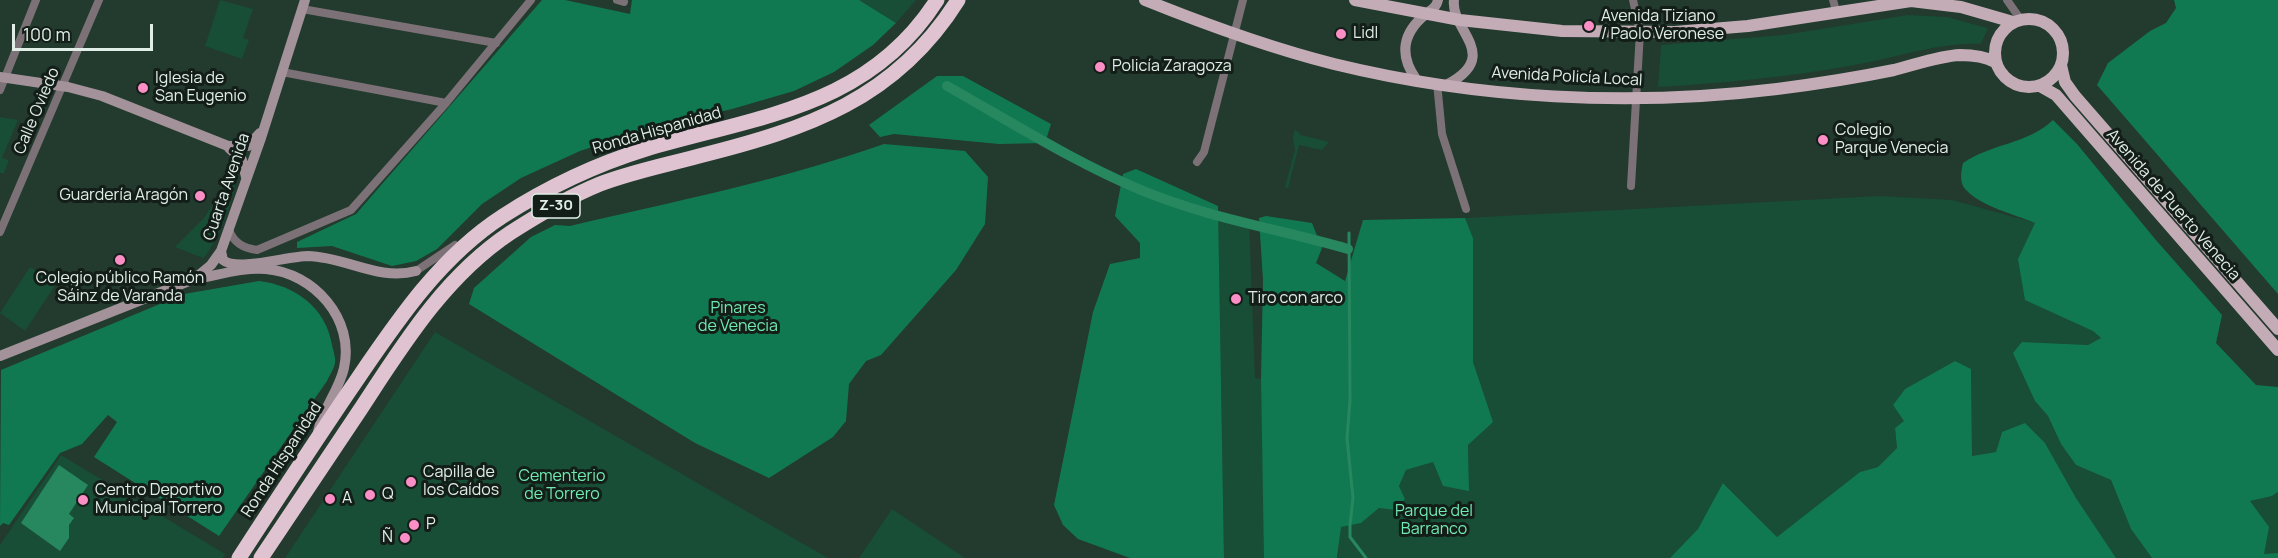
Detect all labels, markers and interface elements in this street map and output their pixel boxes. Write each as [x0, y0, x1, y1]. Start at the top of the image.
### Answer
place label: Avenida Tiziano / Paolo Veronese [1601, 7, 1724, 45]
scale bar [15, 12, 156, 50]
marker: Avenida Tiziano / Paolo Veronese [1582, 19, 1596, 33]
text: 100 m [23, 22, 71, 46]
place label: Lidl [1353, 24, 1378, 44]
marker: Lidl [1334, 27, 1348, 41]
place label: Policía Zaragoza [1112, 57, 1232, 77]
marker: Policía Zaragoza [1093, 60, 1107, 74]
street label: Avenida Policía Local [1491, 63, 1643, 91]
street label: Calle Oviedo [10, 65, 64, 157]
place label: Iglesia de San Eugenio [155, 69, 246, 107]
marker: Iglesia de San Eugenio [136, 81, 150, 95]
street label: Ronda Hispanidad [590, 103, 724, 159]
place label: Colegio Parque Venecia [1835, 121, 1948, 159]
street label: Avenida de Puerto Venecia [2102, 125, 2244, 285]
street label: Cuarta Avenida [200, 131, 254, 243]
marker: Colegio Parque Venecia [1816, 133, 1830, 147]
place label: Guardería Aragón [59, 186, 188, 206]
marker: Guardería Aragón [193, 189, 207, 203]
road number: Z-30 [532, 194, 580, 218]
marker: Colegio público Ramón Sáinz de Varanda [113, 253, 127, 267]
place label: Colegio público Ramón Sáinz de Varanda [36, 269, 204, 307]
place label: Tiro con arco [1248, 289, 1343, 309]
marker: Tiro con arco [1229, 292, 1243, 306]
park label: Pinares de Venecia [698, 299, 778, 337]
street label: Ronda Hispanidad [238, 399, 326, 521]
place label: Capilla de los Caídos [423, 463, 499, 501]
park label: Cementerio de Torrero [518, 467, 606, 505]
marker: Capilla de los Caídos [404, 475, 418, 489]
place label: Centro Deportivo Municipal Torrero [95, 481, 222, 519]
place label: Q [382, 485, 394, 505]
marker: Q [363, 488, 377, 502]
place label: A [342, 489, 352, 509]
marker: A [323, 492, 337, 506]
marker: Centro Deportivo Municipal Torrero [76, 493, 90, 507]
park label: Parque del Barranco [1395, 502, 1473, 540]
place label: P [426, 515, 436, 535]
marker: P [407, 518, 421, 532]
place label: Ñ [382, 528, 393, 548]
marker: Ñ [398, 531, 412, 545]

